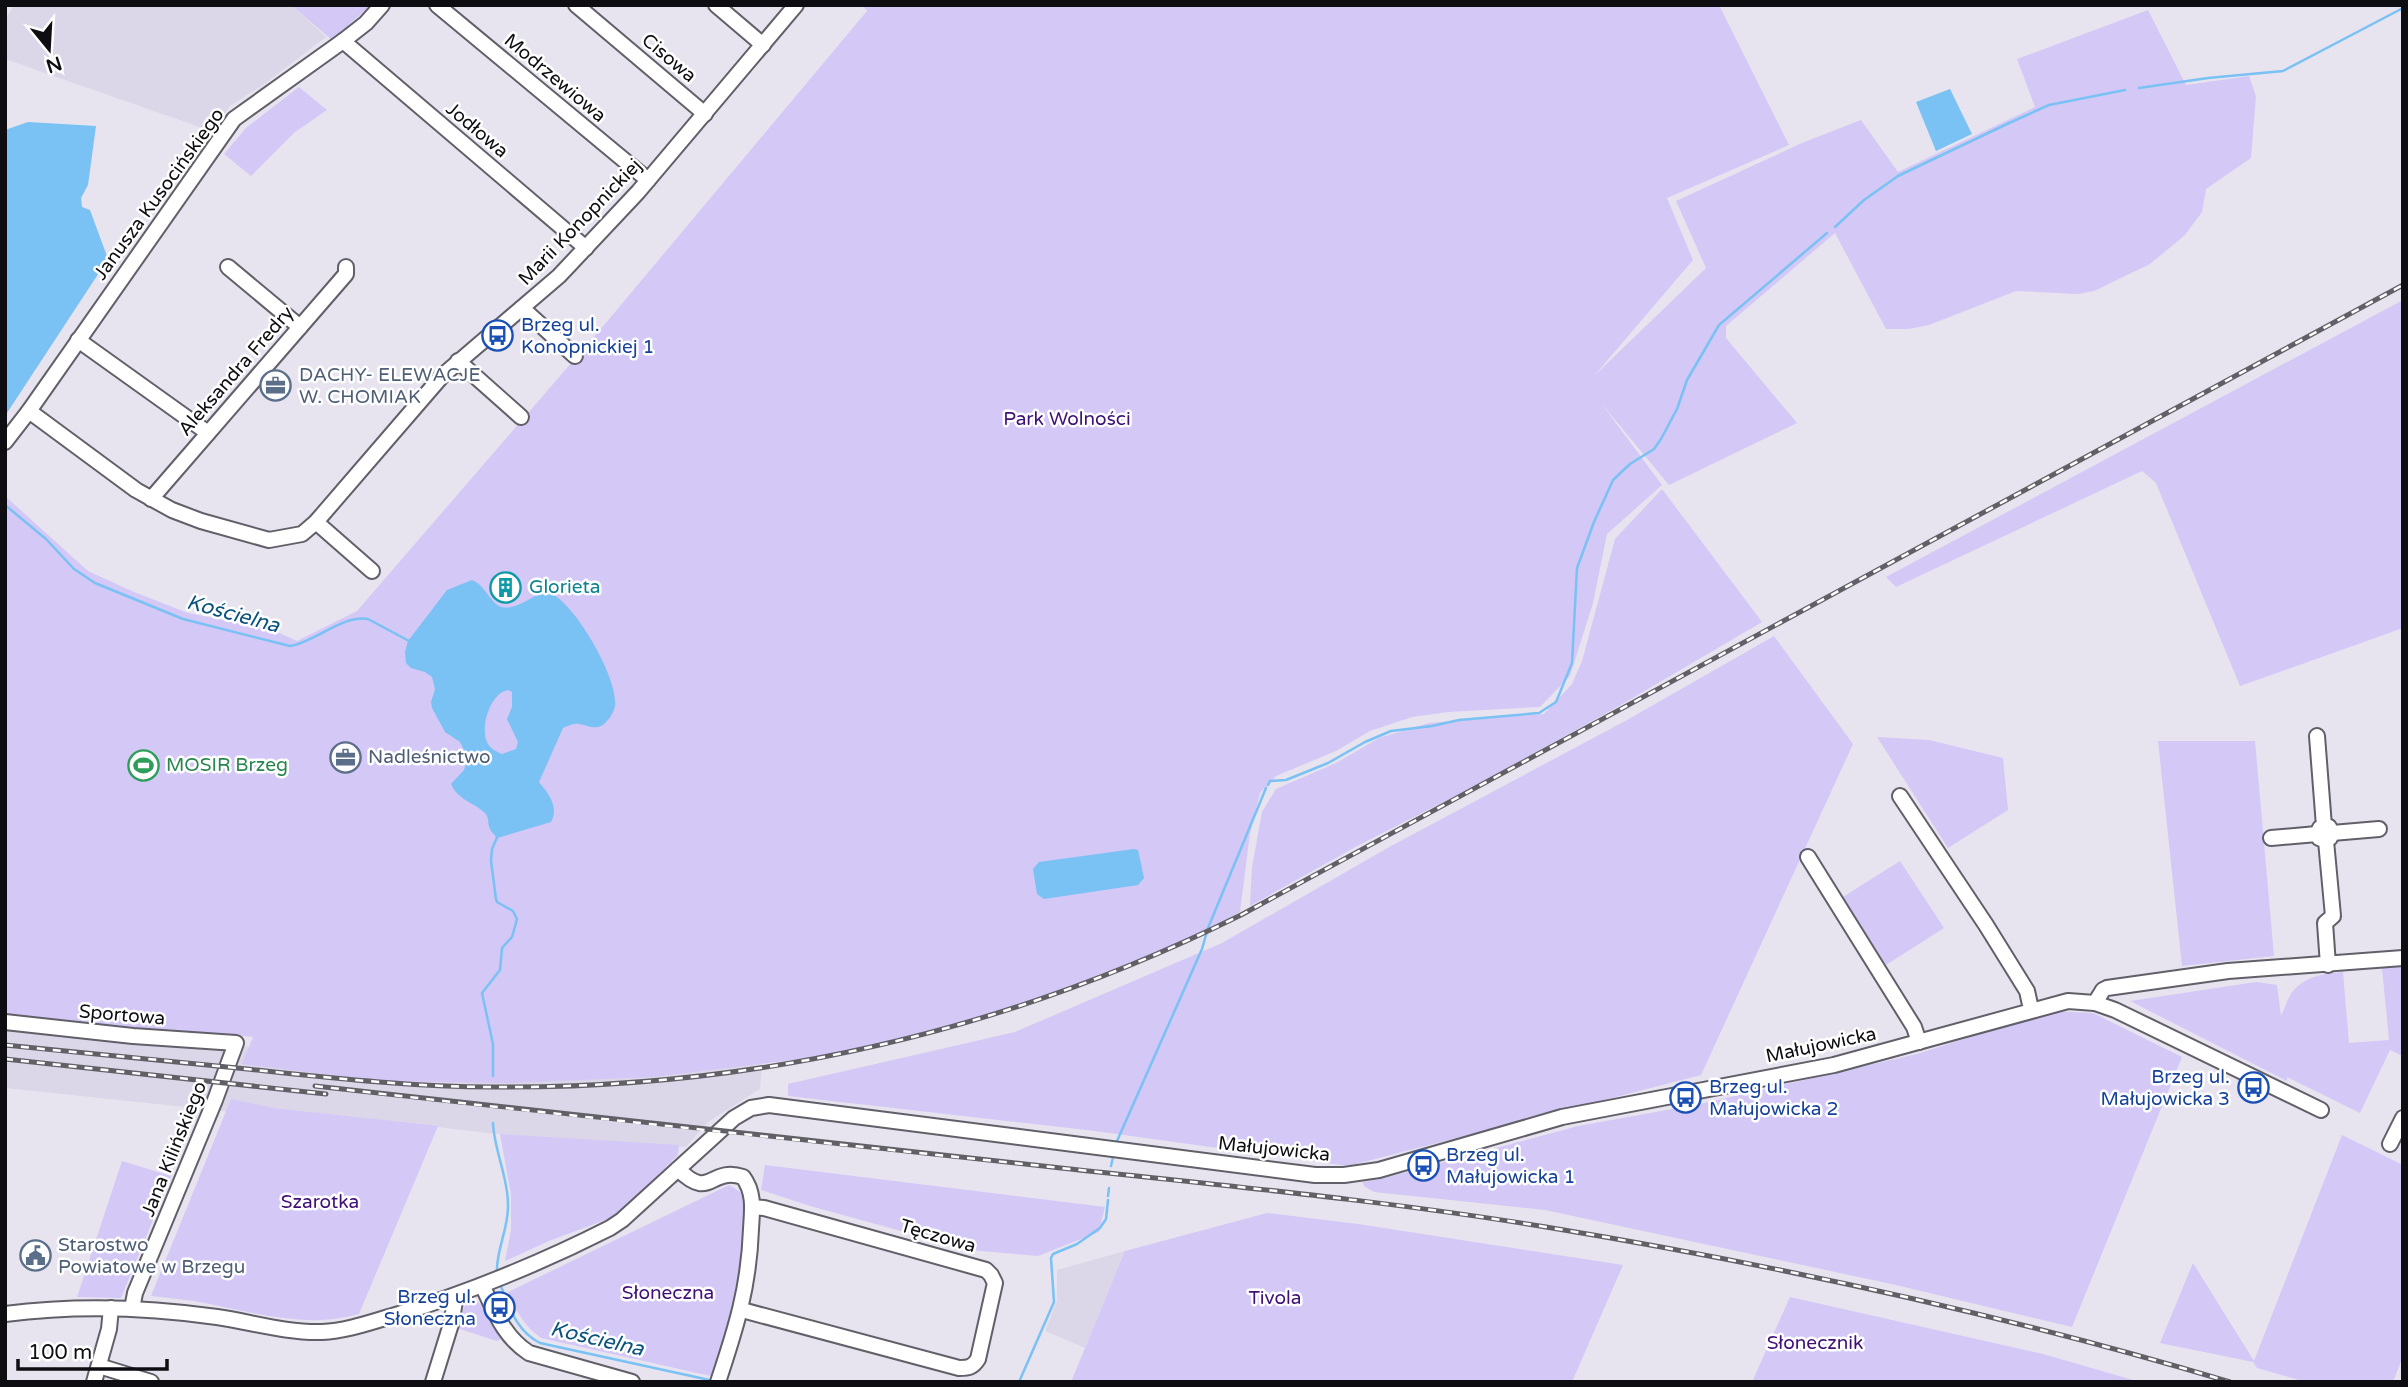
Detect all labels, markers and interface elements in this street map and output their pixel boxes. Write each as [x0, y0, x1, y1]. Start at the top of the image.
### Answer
north arrow [14, 14, 84, 84]
street label: Modrzewiowa [500, 29, 610, 127]
street label: Cisowa [637, 29, 701, 87]
text: N [43, 51, 65, 77]
street label: Jodłowa [441, 98, 513, 162]
street label: Janusza Kusocińskiego [89, 104, 229, 284]
street label: Marii Konopnickiej [514, 154, 646, 290]
street label: Aleksandra Fredry [174, 302, 298, 440]
place label: Brzeg ul. Konopnickiej 1 [521, 314, 654, 358]
bus stop icon: Brzeg ul. Konopnickiej 1 [481, 319, 515, 353]
place label: DACHY- ELEWACJE W. CHOMIAK [299, 364, 481, 408]
office icon: DACHY- ELEWACJE W. CHOMIAK [259, 369, 293, 403]
park label: Park Wolności [1003, 408, 1131, 430]
building icon: Glorieta [489, 570, 523, 604]
place label: Glorieta [529, 576, 600, 598]
water label: Kościelna [184, 590, 283, 639]
office icon: Nadleśnictwo [328, 740, 362, 774]
place label: Nadleśnictwo [368, 746, 491, 768]
sports icon: MOSIR Brzeg [126, 748, 160, 782]
place label: MOSIR Brzeg [166, 754, 288, 776]
street label: Sportowa [78, 1000, 166, 1030]
street label: Małujowicka [1764, 1023, 1878, 1067]
place label: Brzeg ul. Małujowicka 3 [2101, 1066, 2230, 1110]
bus stop icon: Brzeg ul. Małujowicka 3 [2236, 1071, 2270, 1105]
place label: Brzeg ul. Małujowicka 2 [1709, 1076, 1838, 1120]
street label: Jana Kilińskiego [137, 1078, 211, 1220]
bus stop icon: Brzeg ul. Małujowicka 2 [1669, 1081, 1703, 1115]
street label: Małujowicka [1217, 1132, 1331, 1166]
place label: Brzeg ul. Małujowicka 1 [1446, 1144, 1575, 1188]
bus stop icon: Brzeg ul. Małujowicka 1 [1406, 1149, 1440, 1183]
park label: Szarotka [281, 1191, 359, 1213]
street label: Tęczowa [898, 1215, 978, 1257]
place label: Starostwo Powiatowe w Brzegu [58, 1234, 245, 1278]
public building icon: Starostwo Powiatowe w Brzegu [18, 1239, 52, 1273]
park label: Słoneczna [622, 1282, 714, 1304]
place label: Brzeg ul. Słoneczna [384, 1286, 476, 1330]
park label: Tivola [1248, 1287, 1302, 1309]
bus stop icon: Brzeg ul. Słoneczna [482, 1291, 516, 1325]
water label: Kościelna [548, 1316, 647, 1362]
scale bar [18, 1328, 166, 1372]
park label: Słonecznik [1767, 1332, 1863, 1354]
text: 100 m [28, 1340, 92, 1365]

